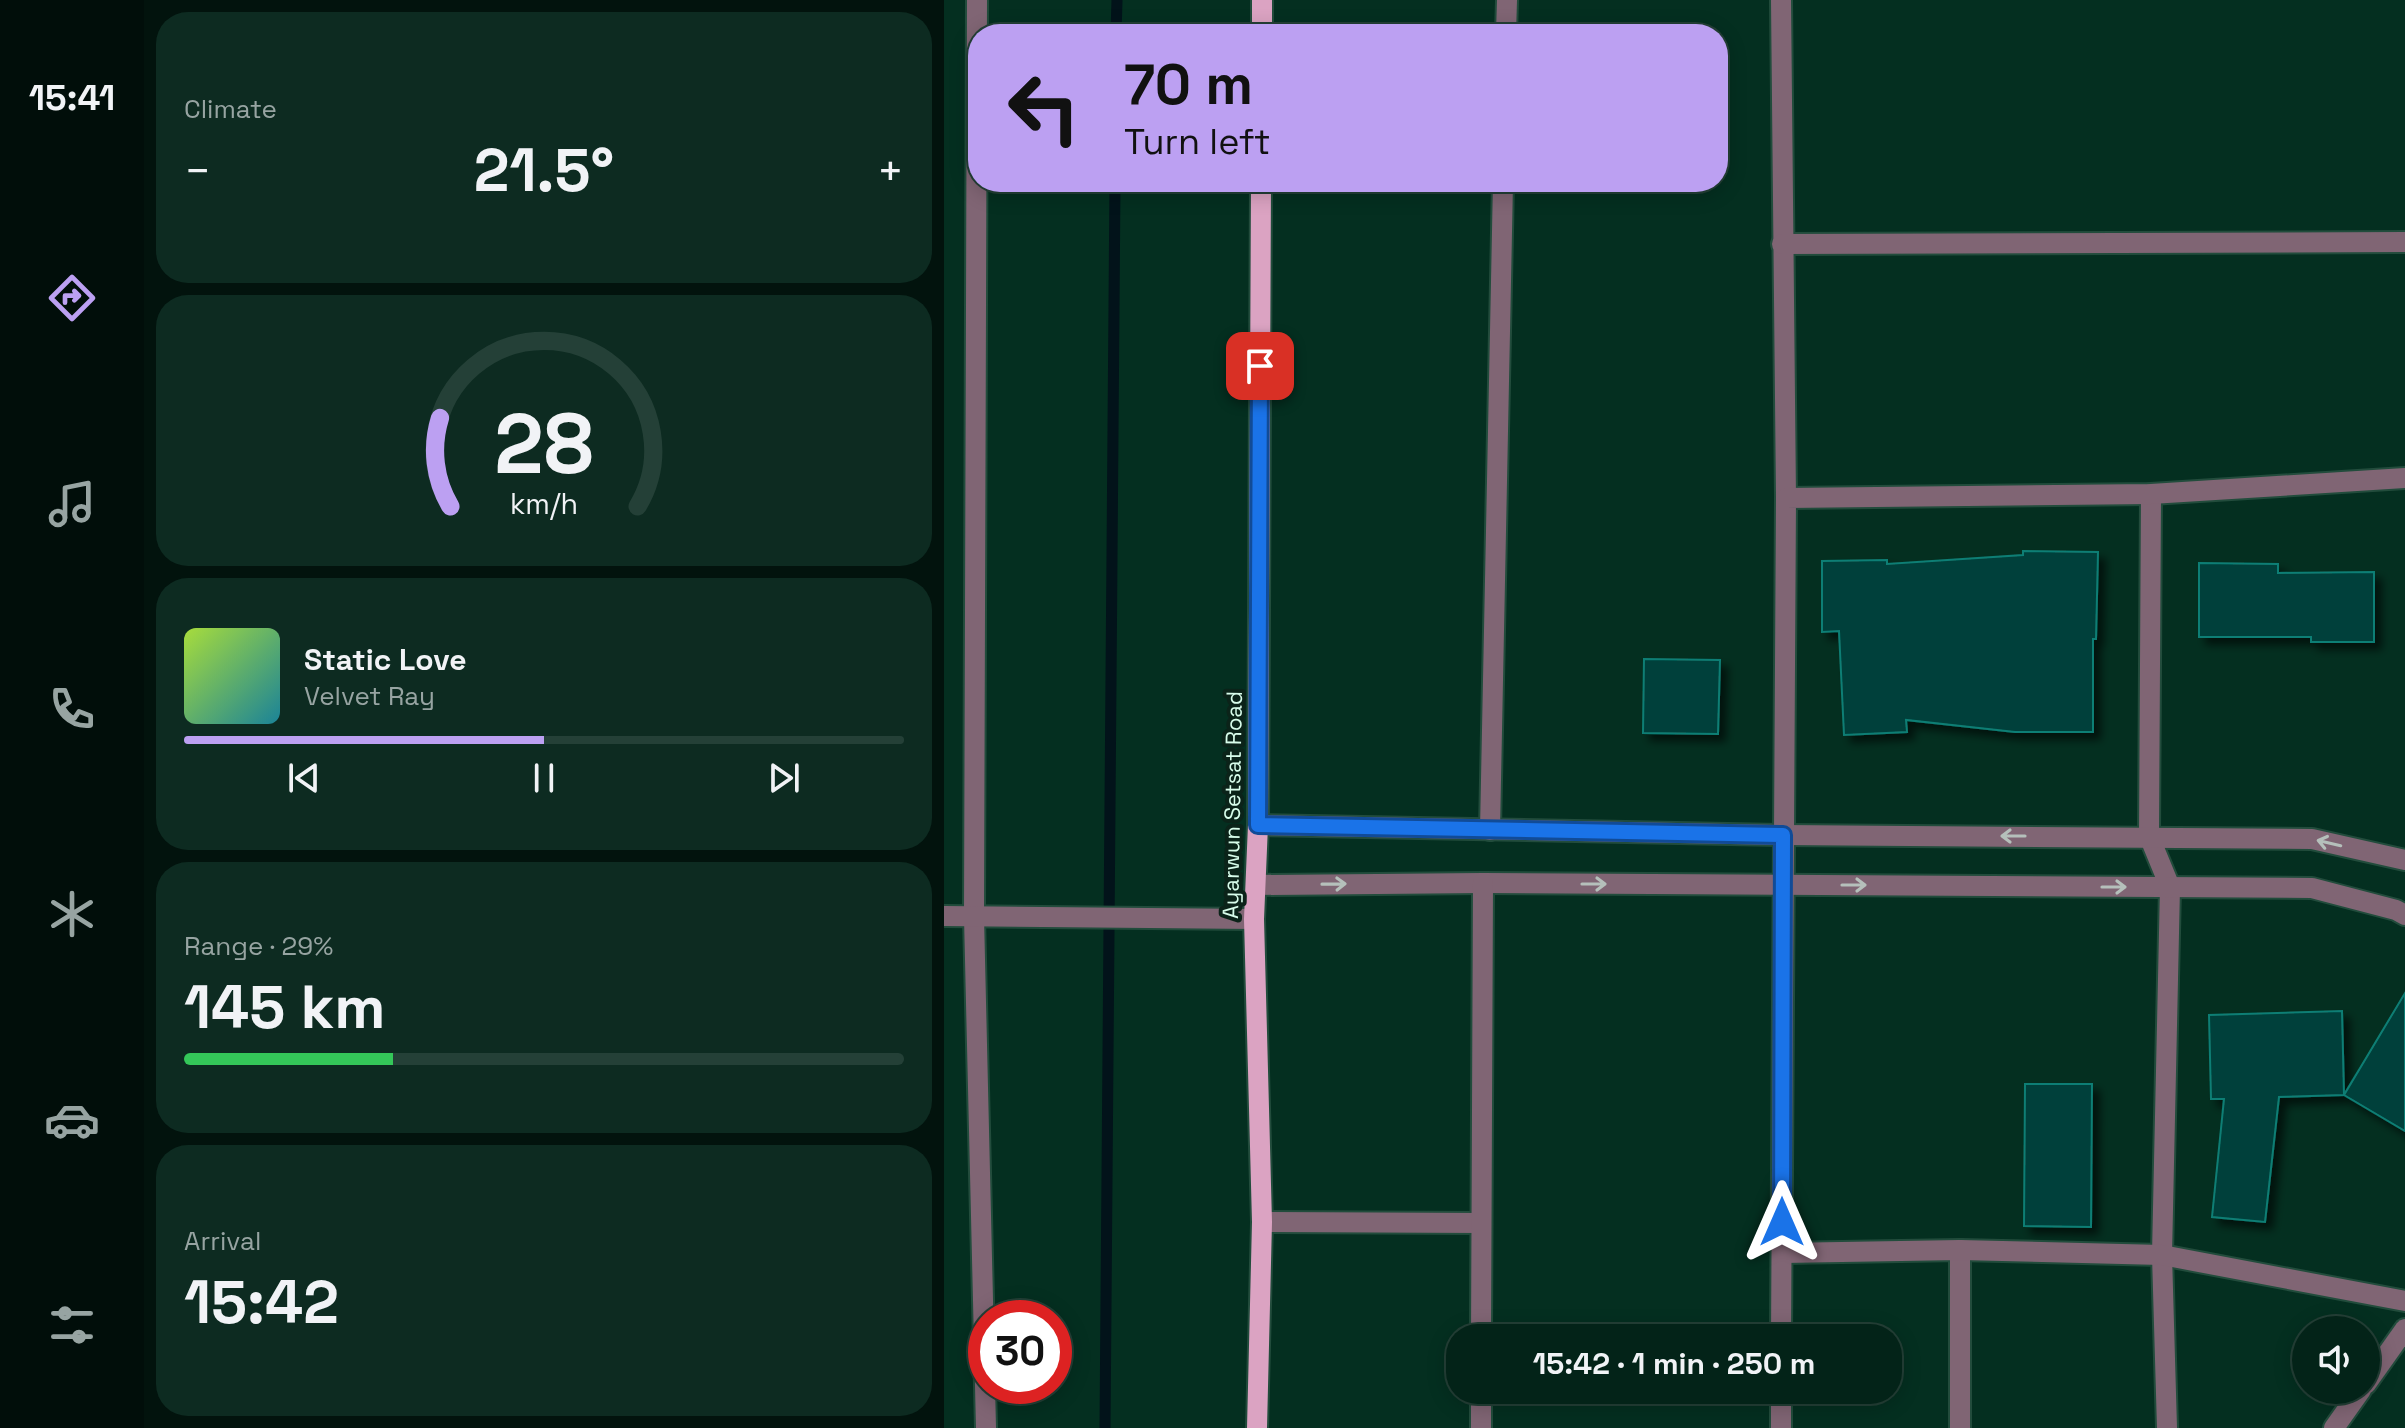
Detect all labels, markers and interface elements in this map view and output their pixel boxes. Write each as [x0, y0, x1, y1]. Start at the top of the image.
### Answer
text: 70 m [1124, 49, 1253, 120]
icon: left [992, 56, 1096, 160]
text: 15:41 [29, 75, 115, 121]
text: Climate [184, 92, 277, 126]
text: Turn left [1124, 119, 1271, 165]
text: 21.5° [474, 132, 614, 209]
text: − [184, 143, 211, 199]
text: + [877, 143, 904, 199]
icon: directions [44, 270, 100, 326]
pin [1226, 332, 1294, 400]
icon: arrive [1238, 344, 1282, 388]
text: 28 [494, 390, 594, 496]
icon: music [44, 476, 100, 532]
text: km/h [510, 486, 578, 522]
text: Static Love [304, 640, 467, 679]
text: Velvet Ray [304, 679, 435, 713]
icon: phone [44, 681, 100, 737]
street label: Ayarwun Setsat Road [1216, 691, 1248, 919]
icon: previous [282, 756, 326, 800]
icon: pause [522, 756, 566, 800]
icon: next [762, 756, 806, 800]
one-way arrow [2000, 828, 2027, 844]
one-way arrow [2317, 834, 2342, 849]
one-way arrow [1320, 876, 1347, 892]
one-way arrow [1580, 876, 1607, 892]
one-way arrow [1840, 877, 1867, 893]
one-way arrow [2100, 879, 2127, 895]
icon: climate [44, 886, 100, 942]
text: Range · 29% [184, 929, 333, 963]
text: 145 km [184, 969, 386, 1046]
icon: car [44, 1092, 100, 1148]
position arrow [1740, 1180, 1824, 1264]
text: Arrival [184, 1224, 261, 1258]
text: 15:42 [184, 1264, 339, 1341]
icon: filters [44, 1297, 100, 1353]
speed limit sign: 30 [968, 1300, 1072, 1404]
map controls [2292, 1316, 2380, 1404]
button: sound [2292, 1316, 2380, 1404]
text: 15:42 · 1 min · 250 m [1533, 1344, 1815, 1383]

